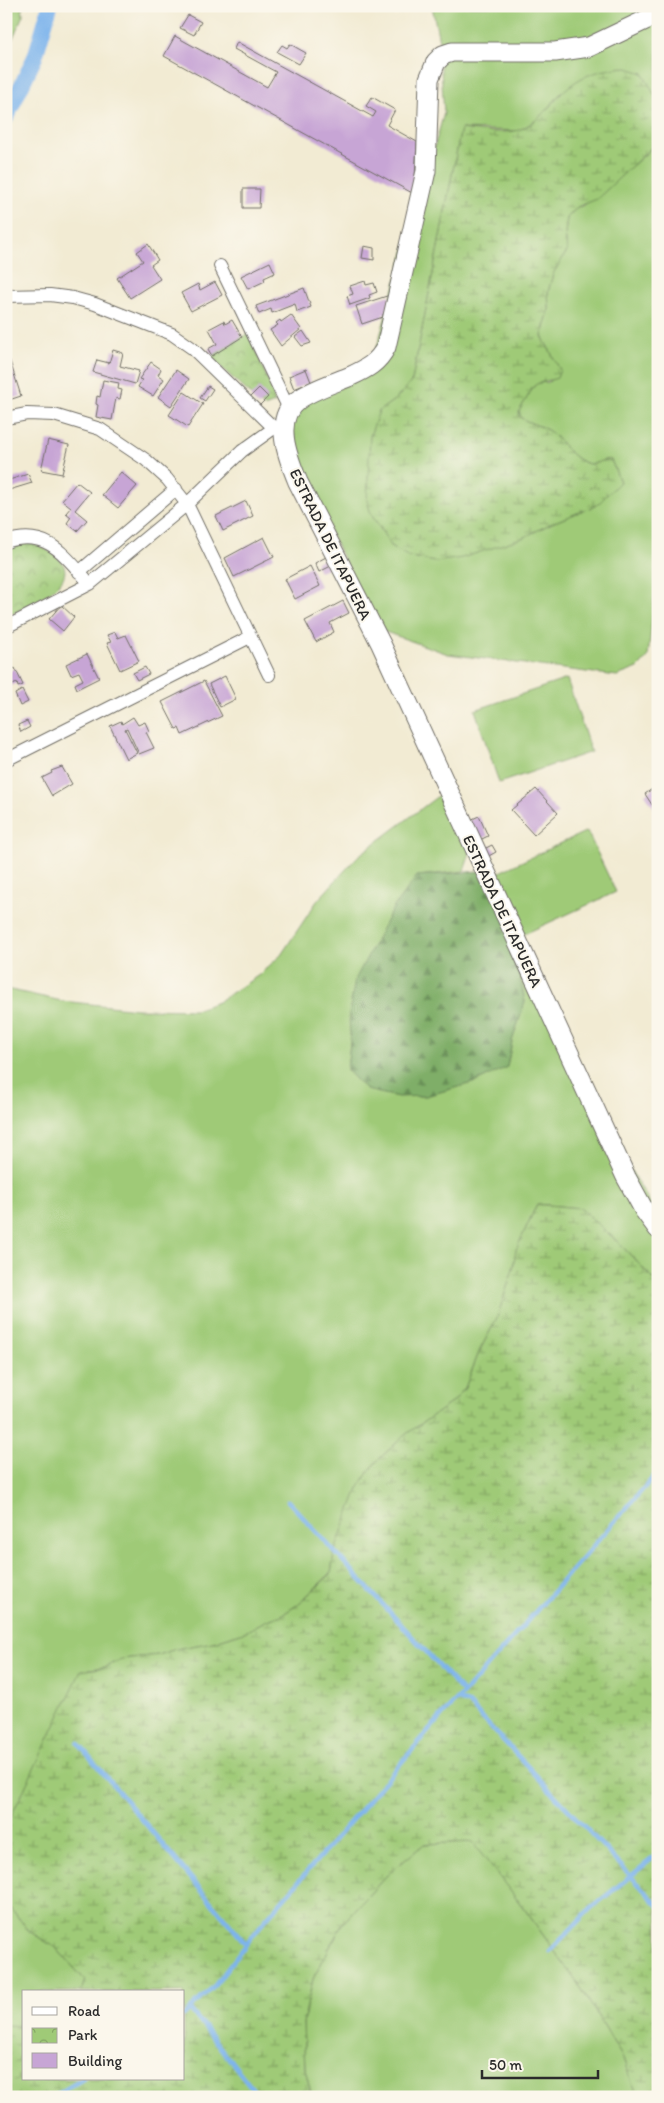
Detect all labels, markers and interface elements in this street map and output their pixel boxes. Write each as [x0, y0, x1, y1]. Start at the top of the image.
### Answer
street label: ESTRADA DE ITAPUERA [286, 465, 376, 623]
street label: ESTRADA DE ITAPUERA [459, 832, 546, 991]
legend [22, 1990, 185, 2080]
text: Road [68, 2002, 101, 2020]
text: Park [68, 2026, 98, 2044]
scale bar [482, 2048, 598, 2080]
text: Building [68, 2052, 122, 2070]
text: 50 m [489, 2056, 522, 2074]

